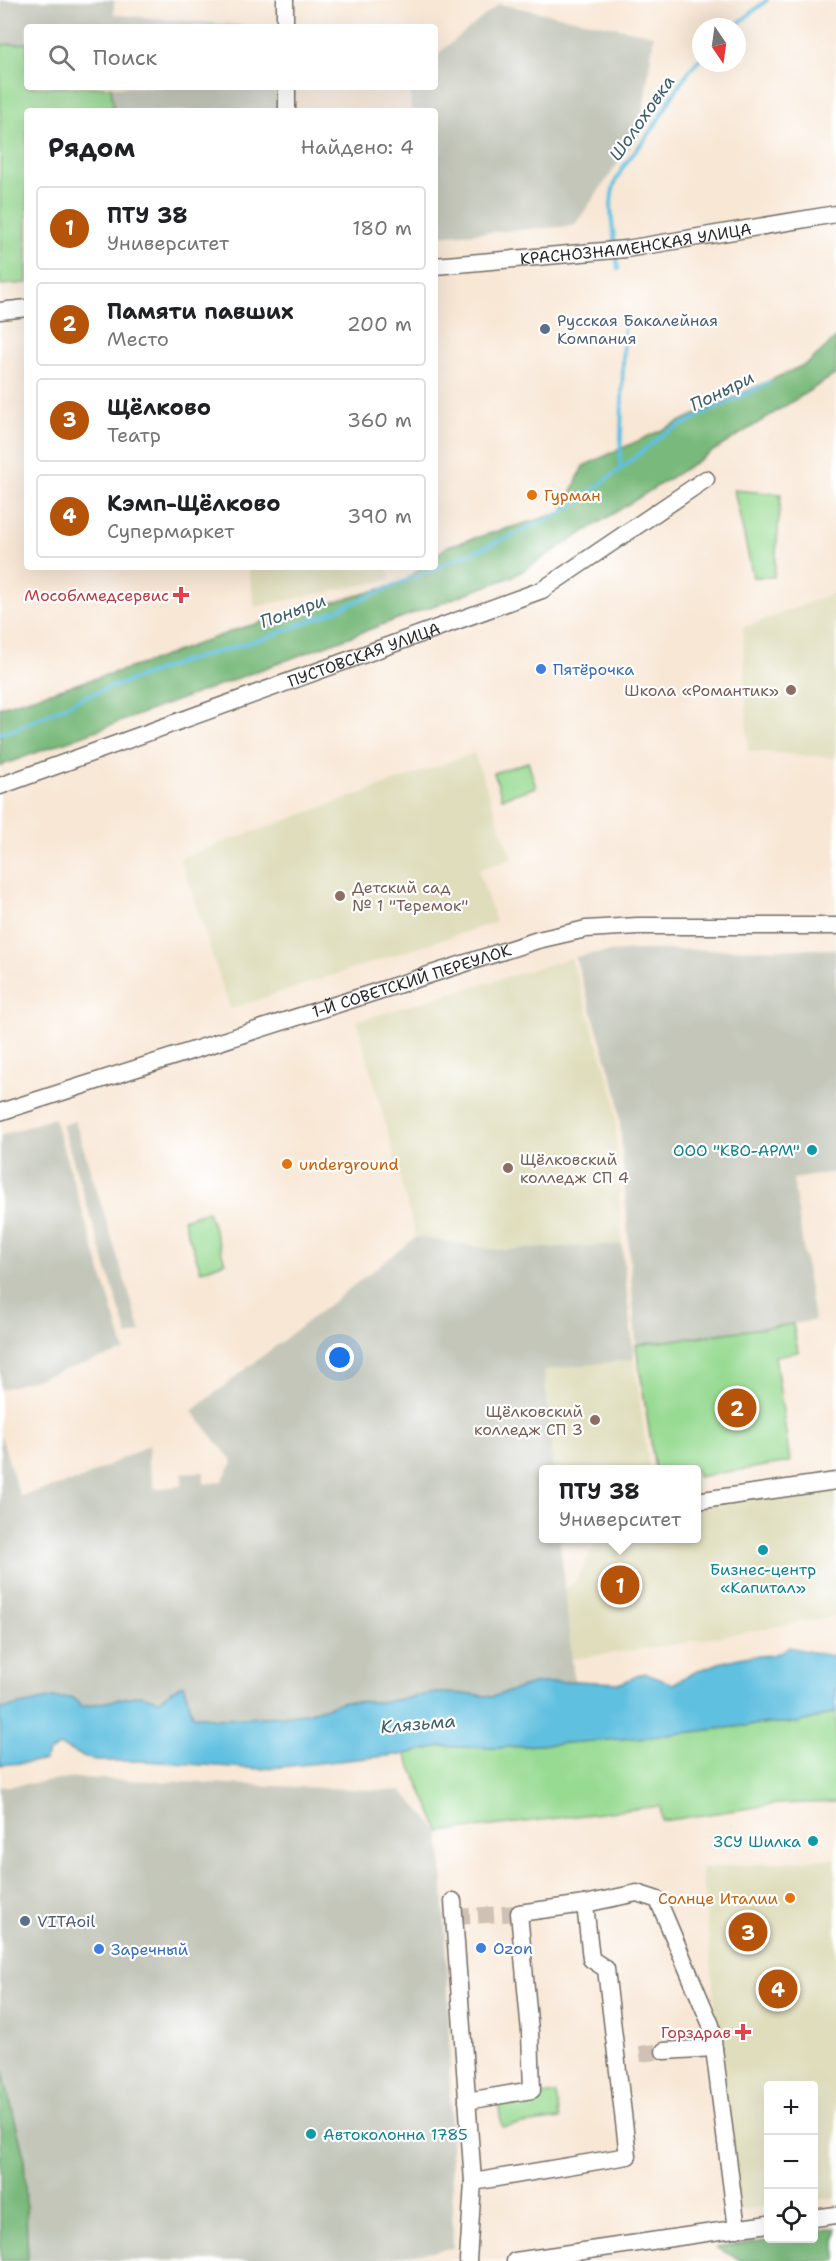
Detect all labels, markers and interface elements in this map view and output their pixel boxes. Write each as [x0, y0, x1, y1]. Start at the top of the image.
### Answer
north arrow [692, 18, 746, 72]
search box [24, 24, 438, 90]
icon: search [45, 41, 78, 74]
text: Поиск [93, 43, 157, 72]
water label: Шолоховка [604, 70, 680, 166]
text: Рядом [48, 130, 135, 165]
text: Найдено: 4 [301, 134, 414, 160]
text: ПТУ 38 [107, 201, 188, 230]
text: 1 [65, 215, 74, 241]
text: 180 m [352, 215, 412, 241]
street label: КРАСНОЗНАМЕНСКАЯ УЛИЦА [519, 218, 753, 269]
text: Университет [107, 230, 229, 256]
text: Памяти павших [107, 297, 294, 326]
place label: Русская Бакалейная Компания [557, 310, 718, 349]
text: 2 [63, 311, 77, 337]
text: 200 m [347, 311, 412, 337]
marker: Русская Бакалейная Компания [538, 322, 552, 336]
text: Место [107, 326, 169, 352]
water label: Поныри [686, 365, 758, 417]
text: Щёлково [107, 393, 211, 422]
text: 3 [63, 407, 77, 433]
text: 360 m [347, 407, 412, 433]
text: Театр [107, 422, 161, 448]
place label: Гурман [544, 485, 601, 506]
marker: Гурман [525, 488, 539, 502]
text: Кэмп-Щёлково [107, 489, 281, 518]
text: 4 [63, 503, 77, 529]
text: 390 m [347, 503, 412, 529]
text: Супермаркет [107, 518, 234, 544]
place label: Мособлмедсервис [24, 585, 169, 606]
marker: Мособлмедсервис [174, 588, 188, 602]
water label: Поныри [257, 588, 329, 634]
street label: ПУСТОВСКАЯ УЛИЦА [285, 618, 443, 692]
place label: Пятёрочка [553, 659, 634, 680]
marker: Пятёрочка [534, 662, 548, 676]
place label: Школа «Романтик» [624, 680, 779, 701]
marker: Школа «Романтик» [784, 683, 798, 697]
place label: Детский сад № 1 "Теремок" [352, 877, 468, 916]
marker: Детский сад № 1 "Теремок" [333, 889, 347, 903]
street label: 1-Й СОВЕТСКИЙ ПЕРЕУЛОК [309, 939, 515, 1023]
place label: ООО "КВО-АРМ" [673, 1140, 800, 1161]
marker: ООО "КВО-АРМ" [805, 1143, 819, 1157]
place label: Щёлковский колледж СП 4 [520, 1149, 629, 1188]
place label: underground [299, 1154, 399, 1175]
marker: underground [280, 1157, 294, 1171]
marker: Щёлковский колледж СП 4 [501, 1161, 515, 1175]
your location [325, 1343, 354, 1372]
pin: 2 [718, 1386, 756, 1430]
place label: Щёлковский колледж СП 3 [474, 1401, 583, 1440]
marker: Щёлковский колледж СП 3 [588, 1413, 602, 1427]
popup [539, 1465, 701, 1543]
text: ПТУ 38 [559, 1477, 640, 1506]
text: Университет [559, 1506, 681, 1532]
marker: Бизнес-центр «Капитал» [756, 1543, 770, 1557]
place label: Бизнес-центр «Капитал» [710, 1559, 816, 1598]
pin: 1 [600, 1562, 640, 1608]
water label: Клязьма [379, 1709, 457, 1739]
place label: ЗСУ Шилка [714, 1831, 801, 1852]
marker: ЗСУ Шилка [806, 1834, 820, 1848]
place label: Солнце Италии [658, 1888, 778, 1909]
marker: Солнце Италии [783, 1891, 797, 1905]
pin: 3 [728, 1910, 768, 1954]
place label: VITAoil [37, 1911, 96, 1932]
marker: VITAoil [18, 1914, 32, 1928]
place label: Ozon [493, 1938, 533, 1959]
place label: Заречный [111, 1939, 188, 1960]
marker: Ozon [474, 1941, 488, 1955]
marker: Заречный [92, 1942, 106, 1956]
pin: 4 [758, 1966, 798, 2012]
place label: Горздрав [661, 2022, 731, 2043]
marker: Горздрав [736, 2025, 750, 2039]
map controls [764, 2081, 818, 2243]
button: + [764, 2081, 818, 2135]
place label: Автоколонна 1785 [323, 2124, 468, 2145]
marker: Автоколонна 1785 [304, 2127, 318, 2141]
button: − [764, 2135, 818, 2189]
button: locate [764, 2189, 818, 2243]

